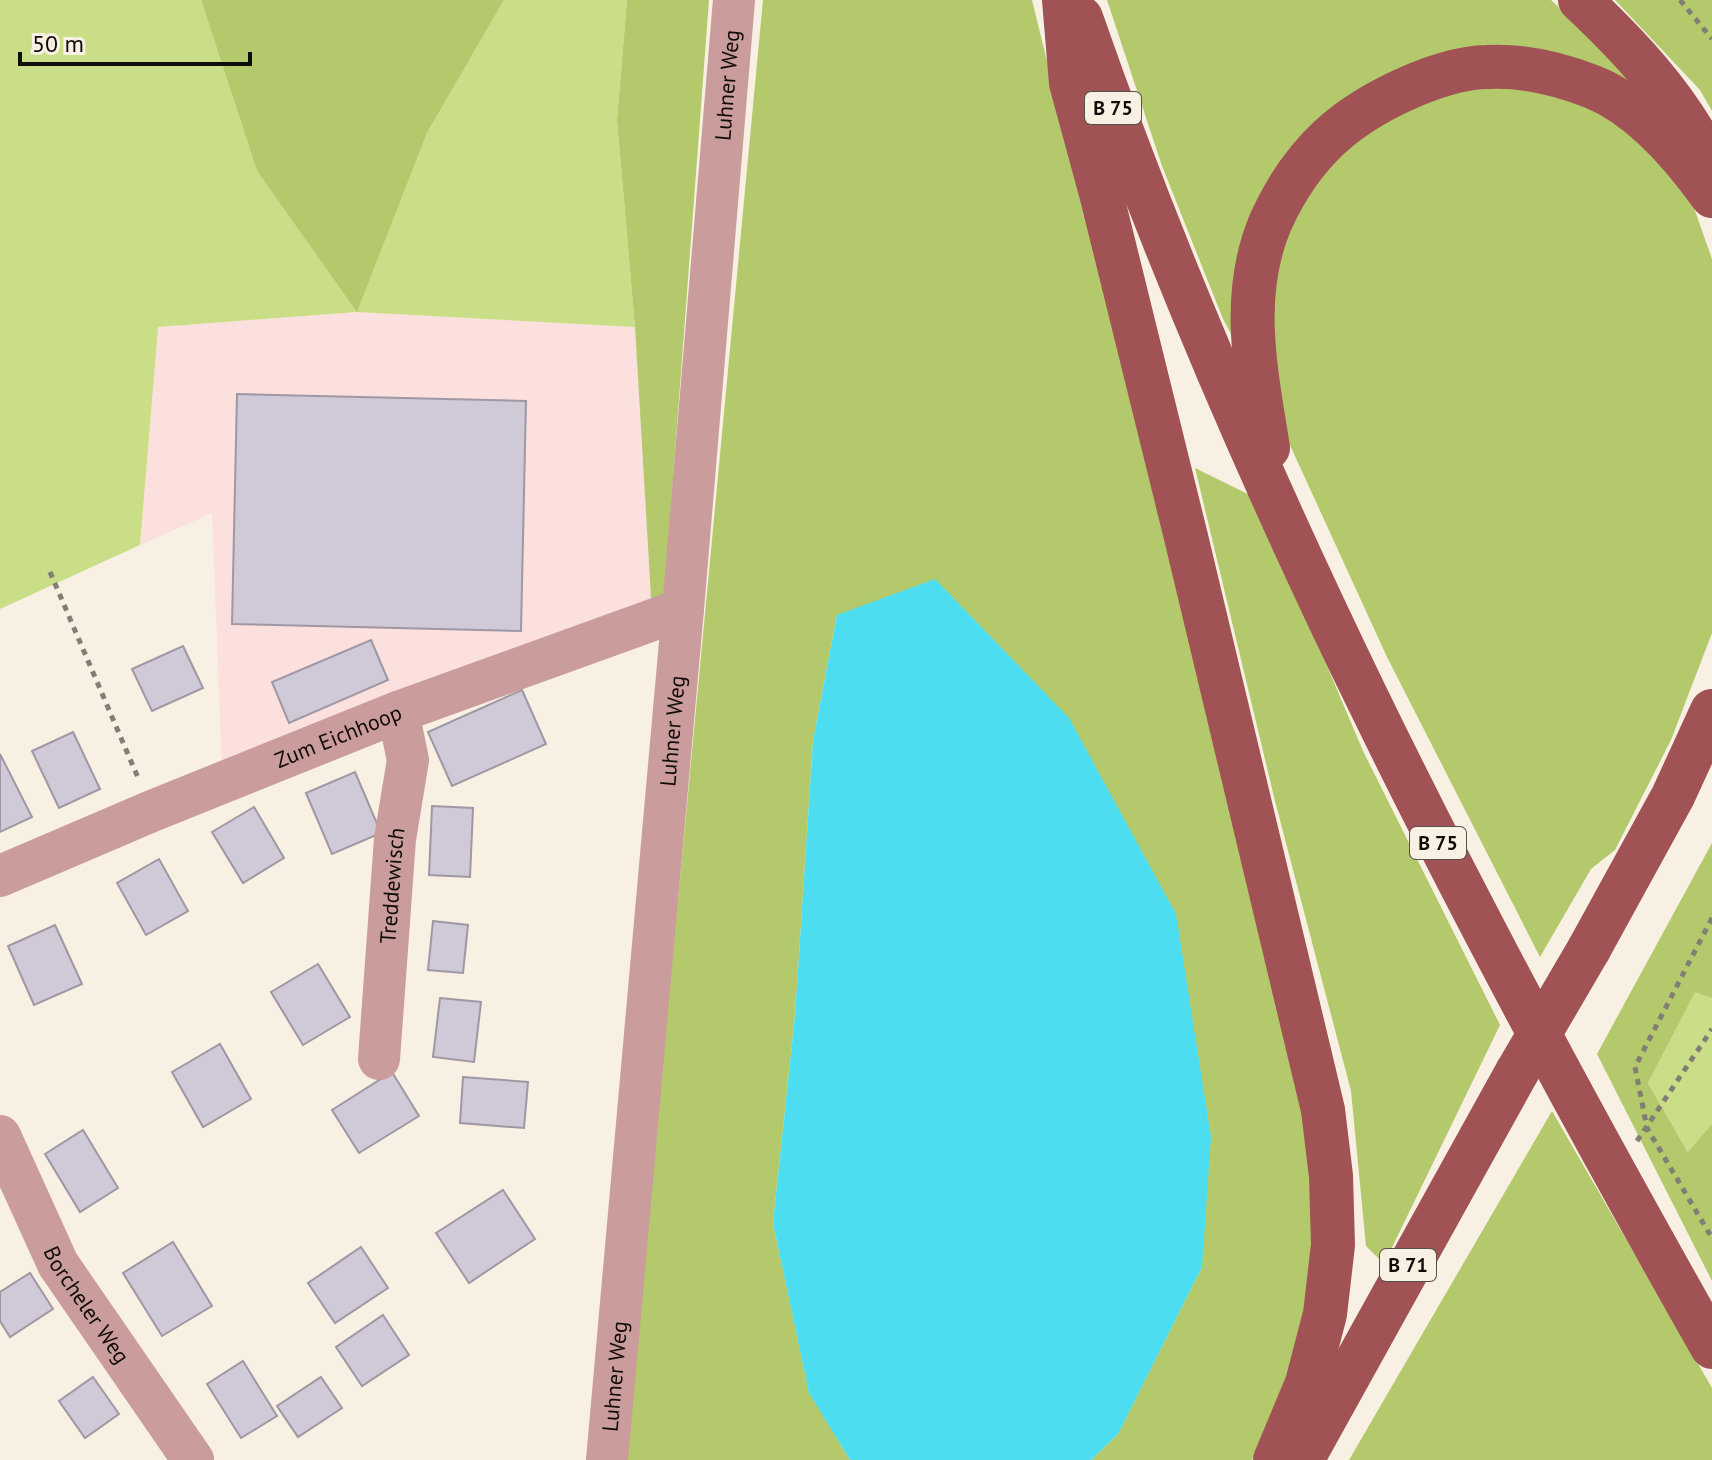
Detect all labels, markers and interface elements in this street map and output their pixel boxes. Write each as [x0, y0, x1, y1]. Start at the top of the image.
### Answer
scale bar [20, 16, 250, 66]
text: 50 m [32, 28, 84, 59]
street label: Luhner Weg [708, 29, 745, 142]
road number: B 75 [1085, 92, 1141, 124]
street label: Luhner Weg [653, 674, 691, 787]
street label: Zum Eichhoop [271, 698, 406, 774]
street label: Treddewisch [373, 825, 411, 945]
road number: B 75 [1410, 827, 1466, 859]
street label: Borcheler Weg [38, 1241, 136, 1369]
road number: B 71 [1380, 1249, 1436, 1281]
street label: Luhner Weg [596, 1320, 633, 1433]

